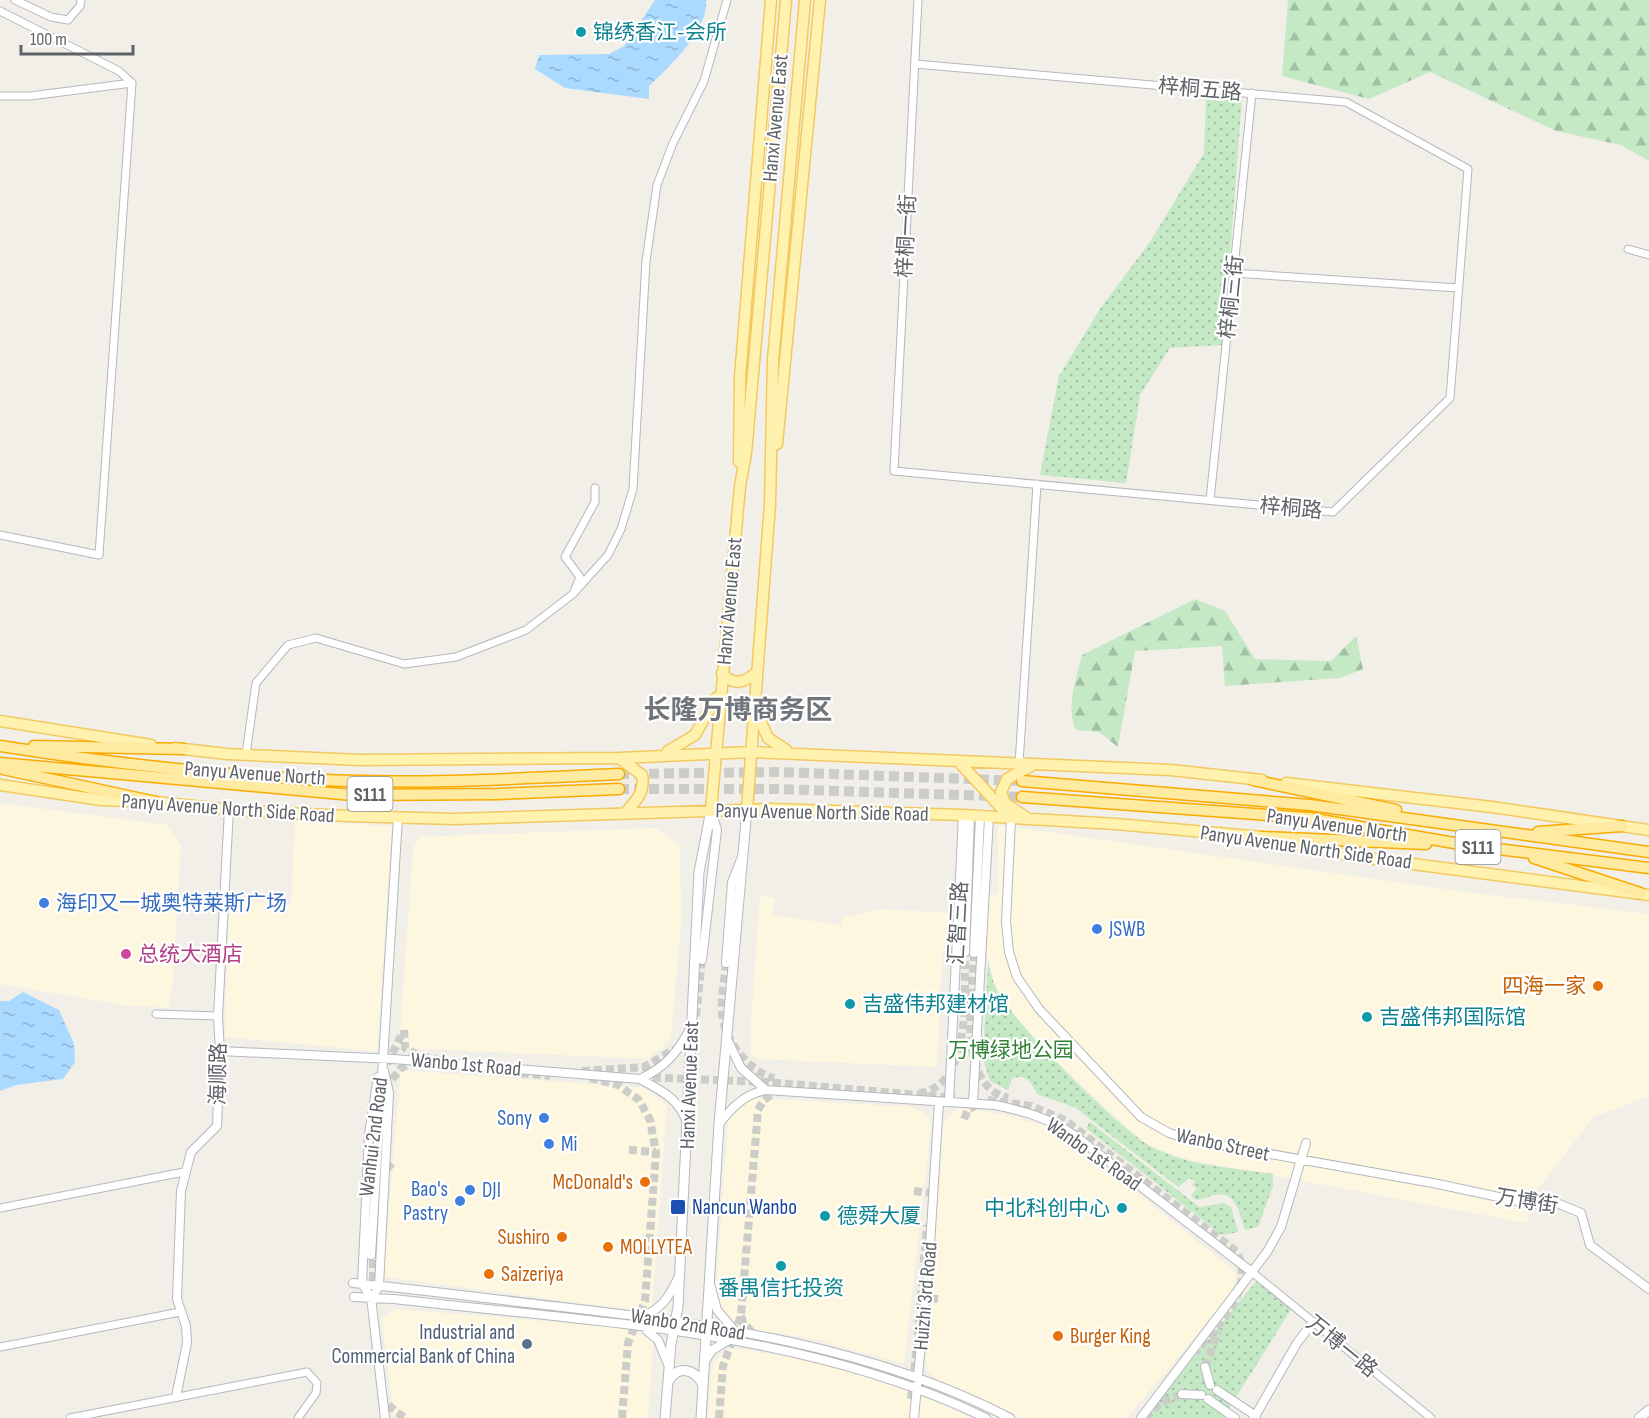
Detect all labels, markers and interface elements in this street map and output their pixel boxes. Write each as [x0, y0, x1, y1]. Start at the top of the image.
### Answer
scale bar [21, 18, 134, 56]
place label: 锦绣香江-会所 [593, 20, 727, 45]
marker: 锦绣香江-会所 [574, 25, 588, 39]
text: 100 m [30, 29, 67, 50]
street label: Hanxi Avenue East [757, 53, 794, 183]
street label: 梓桐五路 [1157, 73, 1243, 106]
street label: 梓桐一街 [892, 193, 921, 279]
street label: 梓桐三街 [1215, 254, 1248, 340]
street label: 梓桐路 [1258, 493, 1323, 524]
street label: Hanxi Avenue East [711, 536, 748, 666]
district label: 长隆万博商务区 [644, 695, 833, 727]
street label: Panyu Avenue North [183, 756, 326, 791]
road number: S111 [348, 777, 392, 811]
street label: Panyu Avenue North Side Road [121, 789, 335, 828]
street label: Panyu Avenue North Side Road [715, 798, 929, 827]
street label: Panyu Avenue North [1265, 803, 1409, 848]
street label: Panyu Avenue North Side Road [1199, 820, 1413, 875]
road number: S111 [1456, 830, 1500, 864]
street label: 汇智三路 [944, 880, 973, 966]
place label: 海印又一城奥特莱斯广场 [56, 891, 287, 916]
marker: 海印又一城奥特莱斯广场 [37, 896, 51, 910]
place label: JSWB [1108, 917, 1145, 942]
marker: JSWB [1090, 922, 1104, 936]
place label: 总统大酒店 [138, 942, 243, 967]
marker: 总统大酒店 [119, 947, 133, 961]
place label: 四海一家 [1502, 974, 1586, 999]
marker: 四海一家 [1591, 979, 1605, 993]
place label: 吉盛伟邦建材馆 [862, 992, 1009, 1017]
marker: 吉盛伟邦建材馆 [843, 997, 857, 1011]
place label: 吉盛伟邦国际馆 [1379, 1005, 1526, 1030]
marker: 吉盛伟邦国际馆 [1360, 1010, 1374, 1024]
street label: Hanxi Avenue East [675, 1021, 704, 1149]
park label: 万博绿地公园 [948, 1038, 1074, 1063]
street label: 海顺路 [205, 1042, 232, 1106]
street label: Wanbo 1st Road [410, 1047, 522, 1082]
street label: Wanhui 2nd Road [354, 1076, 393, 1198]
place label: Sony [497, 1106, 532, 1131]
marker: Sony [537, 1111, 551, 1125]
street label: Wanbo 1st Road [1041, 1112, 1146, 1196]
street label: Wanbo Street [1174, 1122, 1272, 1167]
place label: Mi [561, 1132, 577, 1157]
marker: Mi [542, 1137, 556, 1151]
place label: McDonald's [553, 1170, 633, 1195]
marker: McDonald's [638, 1175, 652, 1189]
place label: Bao's Pastry [403, 1177, 448, 1226]
place label: DJI [482, 1178, 501, 1203]
marker: DJI [463, 1183, 477, 1197]
street label: 万博街 [1494, 1184, 1560, 1219]
marker: Bao's Pastry [453, 1194, 467, 1208]
place label: Nancun Wanbo [692, 1195, 797, 1220]
place label: 中北科创中心 [984, 1196, 1110, 1221]
marker: Nancun Wanbo [669, 1198, 687, 1216]
marker: 中北科创中心 [1115, 1201, 1129, 1215]
place label: 德舜大厦 [837, 1204, 921, 1229]
marker: 德舜大厦 [818, 1209, 832, 1223]
place label: Sushiro [497, 1225, 550, 1250]
marker: Sushiro [555, 1230, 569, 1244]
place label: MOLLYTEA [620, 1235, 693, 1260]
marker: MOLLYTEA [601, 1240, 615, 1254]
street label: Huizhi 3rd Road [908, 1241, 943, 1351]
marker: 番禺信托投资 [774, 1259, 788, 1273]
place label: Saizeriya [501, 1262, 563, 1287]
marker: Saizeriya [482, 1267, 496, 1281]
place label: 番禺信托投资 [718, 1276, 844, 1301]
street label: Wanbo 2nd Road [629, 1303, 747, 1346]
street label: 万博一路 [1301, 1310, 1382, 1383]
place label: Industrial and Commercial Bank of China [332, 1320, 515, 1369]
place label: Burger King [1070, 1324, 1151, 1349]
marker: Burger King [1051, 1329, 1065, 1343]
marker: Industrial and Commercial Bank of China [520, 1337, 534, 1351]

